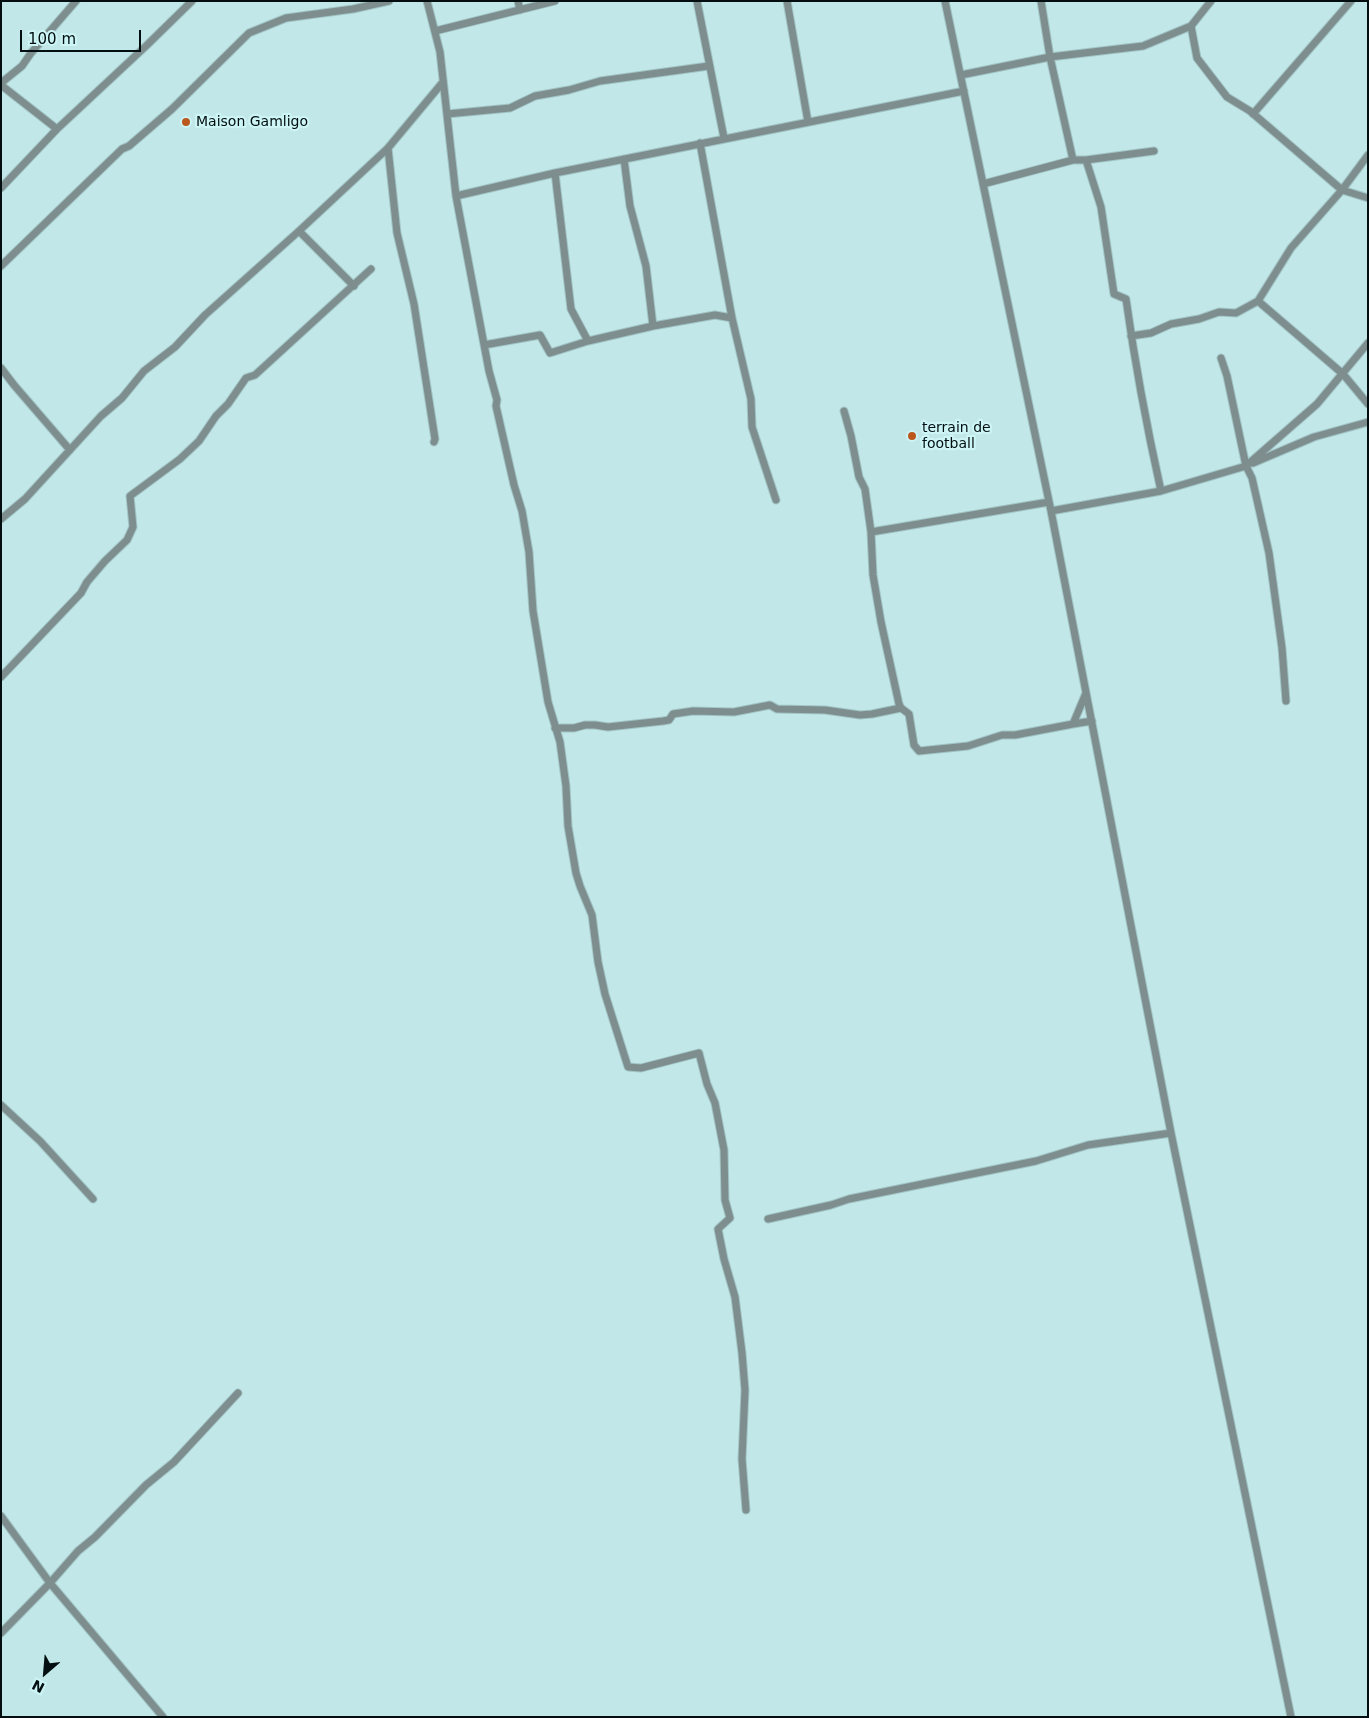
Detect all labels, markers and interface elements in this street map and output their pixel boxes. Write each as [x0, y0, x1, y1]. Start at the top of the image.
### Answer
scale bar [22, 20, 144, 52]
text: 100 m [28, 30, 76, 48]
place label: Maison Gamligo [196, 114, 308, 130]
marker: Maison Gamligo [180, 116, 192, 128]
place label: terrain de football [922, 420, 991, 452]
marker: terrain de football [906, 430, 918, 442]
north arrow [20, 1648, 70, 1698]
text: N [29, 1677, 47, 1696]

